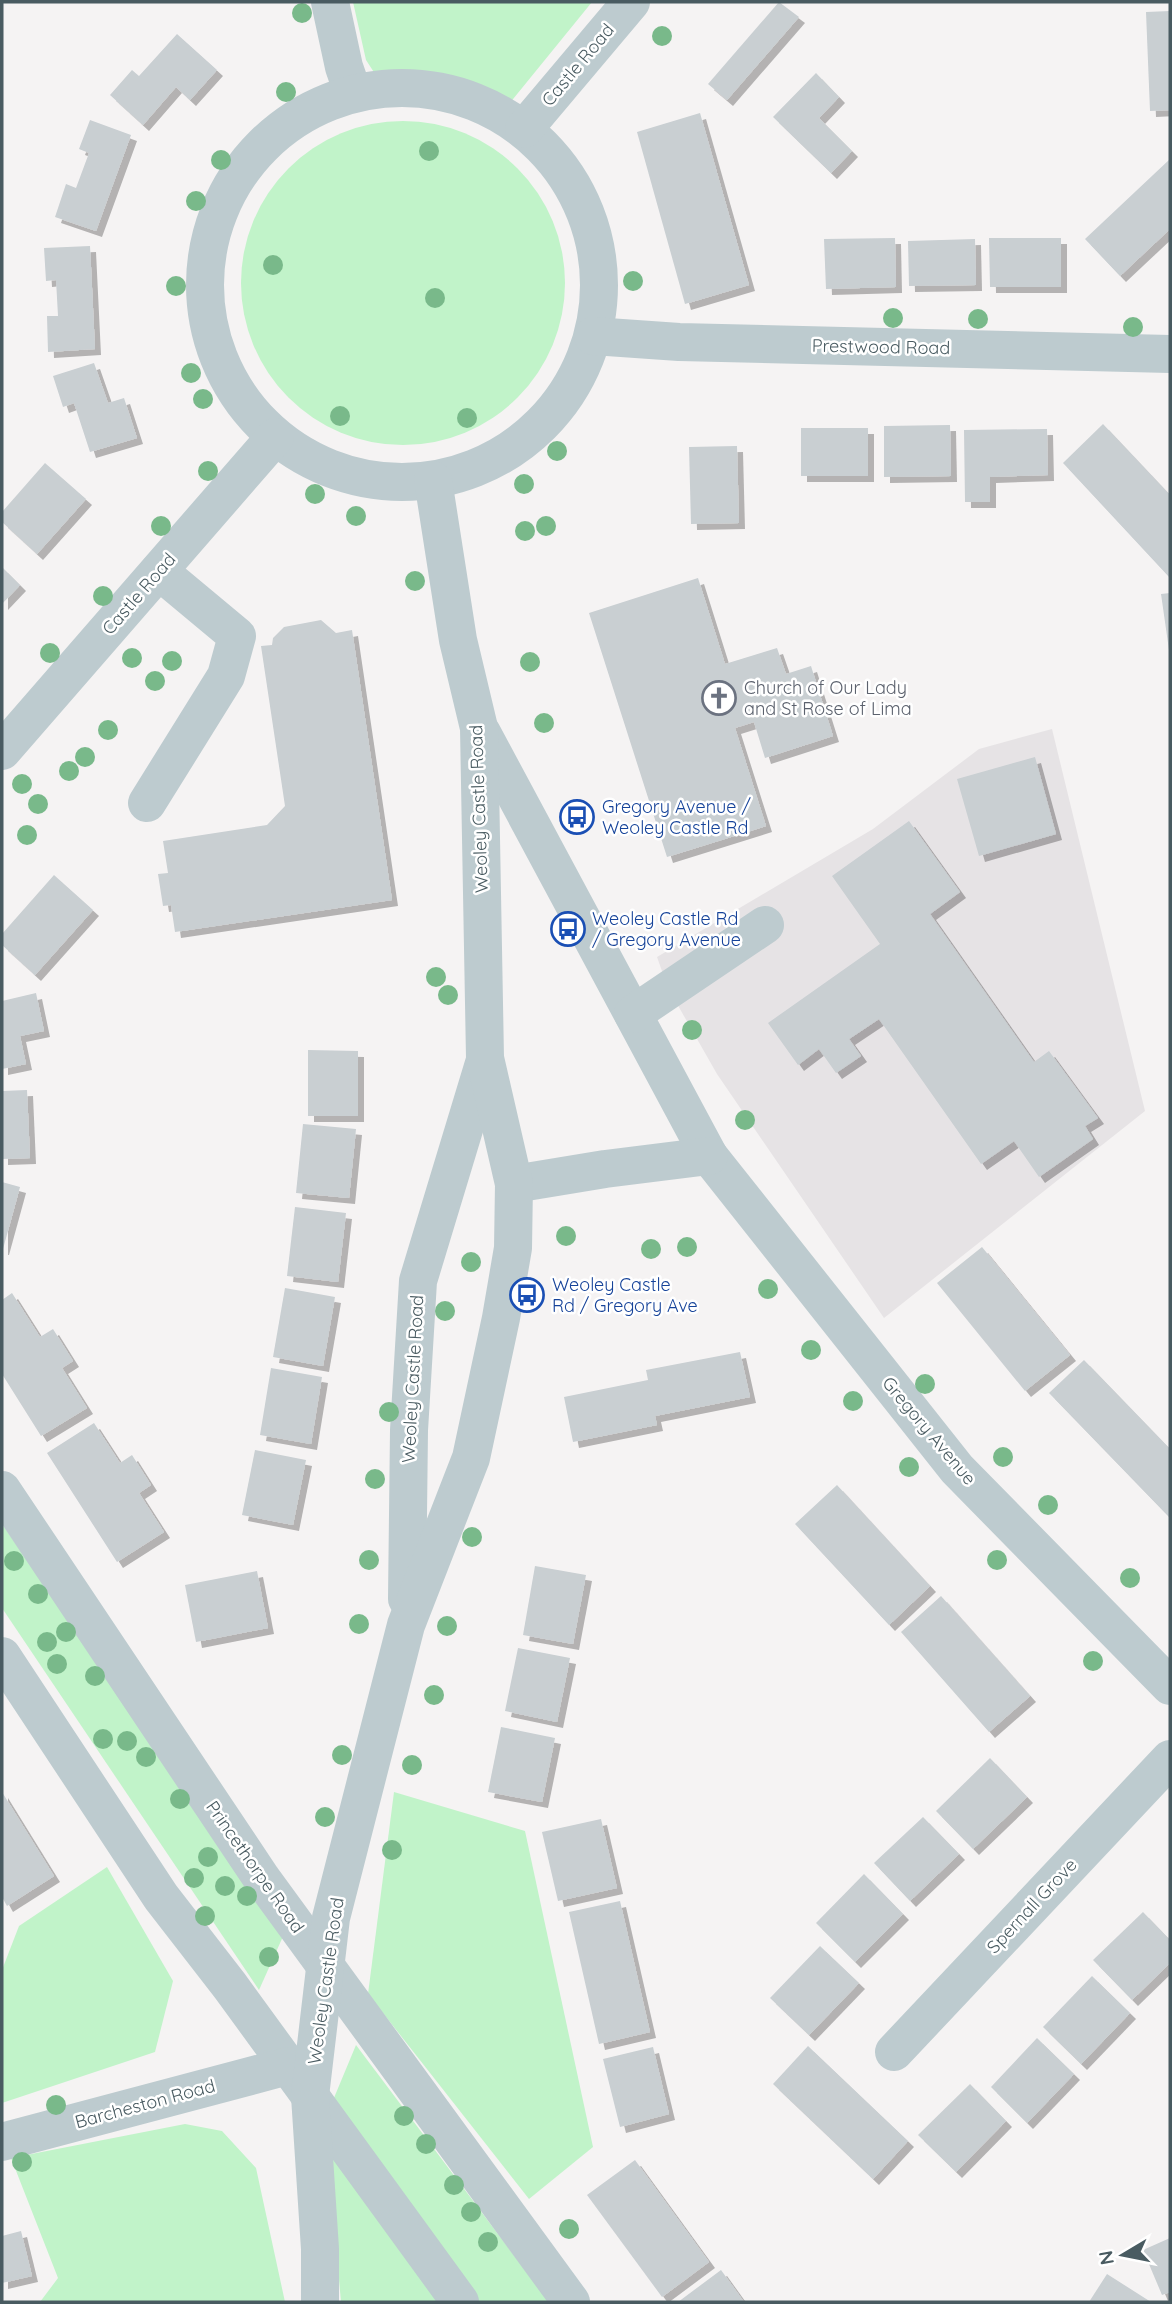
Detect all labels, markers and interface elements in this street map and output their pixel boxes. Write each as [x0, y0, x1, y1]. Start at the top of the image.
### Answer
street label: Castle Road [536, 19, 619, 111]
street label: Prestwood Road [812, 334, 950, 359]
street label: Castle Road [97, 548, 180, 639]
place label: Church of Our Lady and St Rose of Lima [744, 676, 912, 720]
church icon: Church of Our Lady and St Rose of Lima [700, 679, 738, 717]
street label: Weoley Castle Road [464, 725, 493, 893]
place label: Gregory Avenue / Weoley Castle Rd [602, 795, 751, 839]
bus stop icon: Gregory Avenue / Weoley Castle Rd [558, 798, 596, 836]
place label: Weoley Castle Rd / Gregory Avenue [592, 907, 741, 951]
bus stop icon: Weoley Castle Rd / Gregory Avenue [549, 910, 587, 948]
place label: Weoley Castle Rd / Gregory Ave [552, 1273, 698, 1317]
bus stop icon: Weoley Castle Rd / Gregory Ave [508, 1276, 546, 1314]
street label: Weoley Castle Road [397, 1294, 428, 1464]
street label: Gregory Avenue [877, 1372, 981, 1490]
street label: Princethorpe Road [201, 1796, 310, 1937]
street label: Spernall Grove [982, 1853, 1082, 1958]
street label: Weoley Castle Road [302, 1896, 349, 2066]
street label: Barcheston Road [72, 2074, 217, 2133]
north arrow [1088, 2220, 1158, 2290]
text: N [1093, 2249, 1119, 2267]

